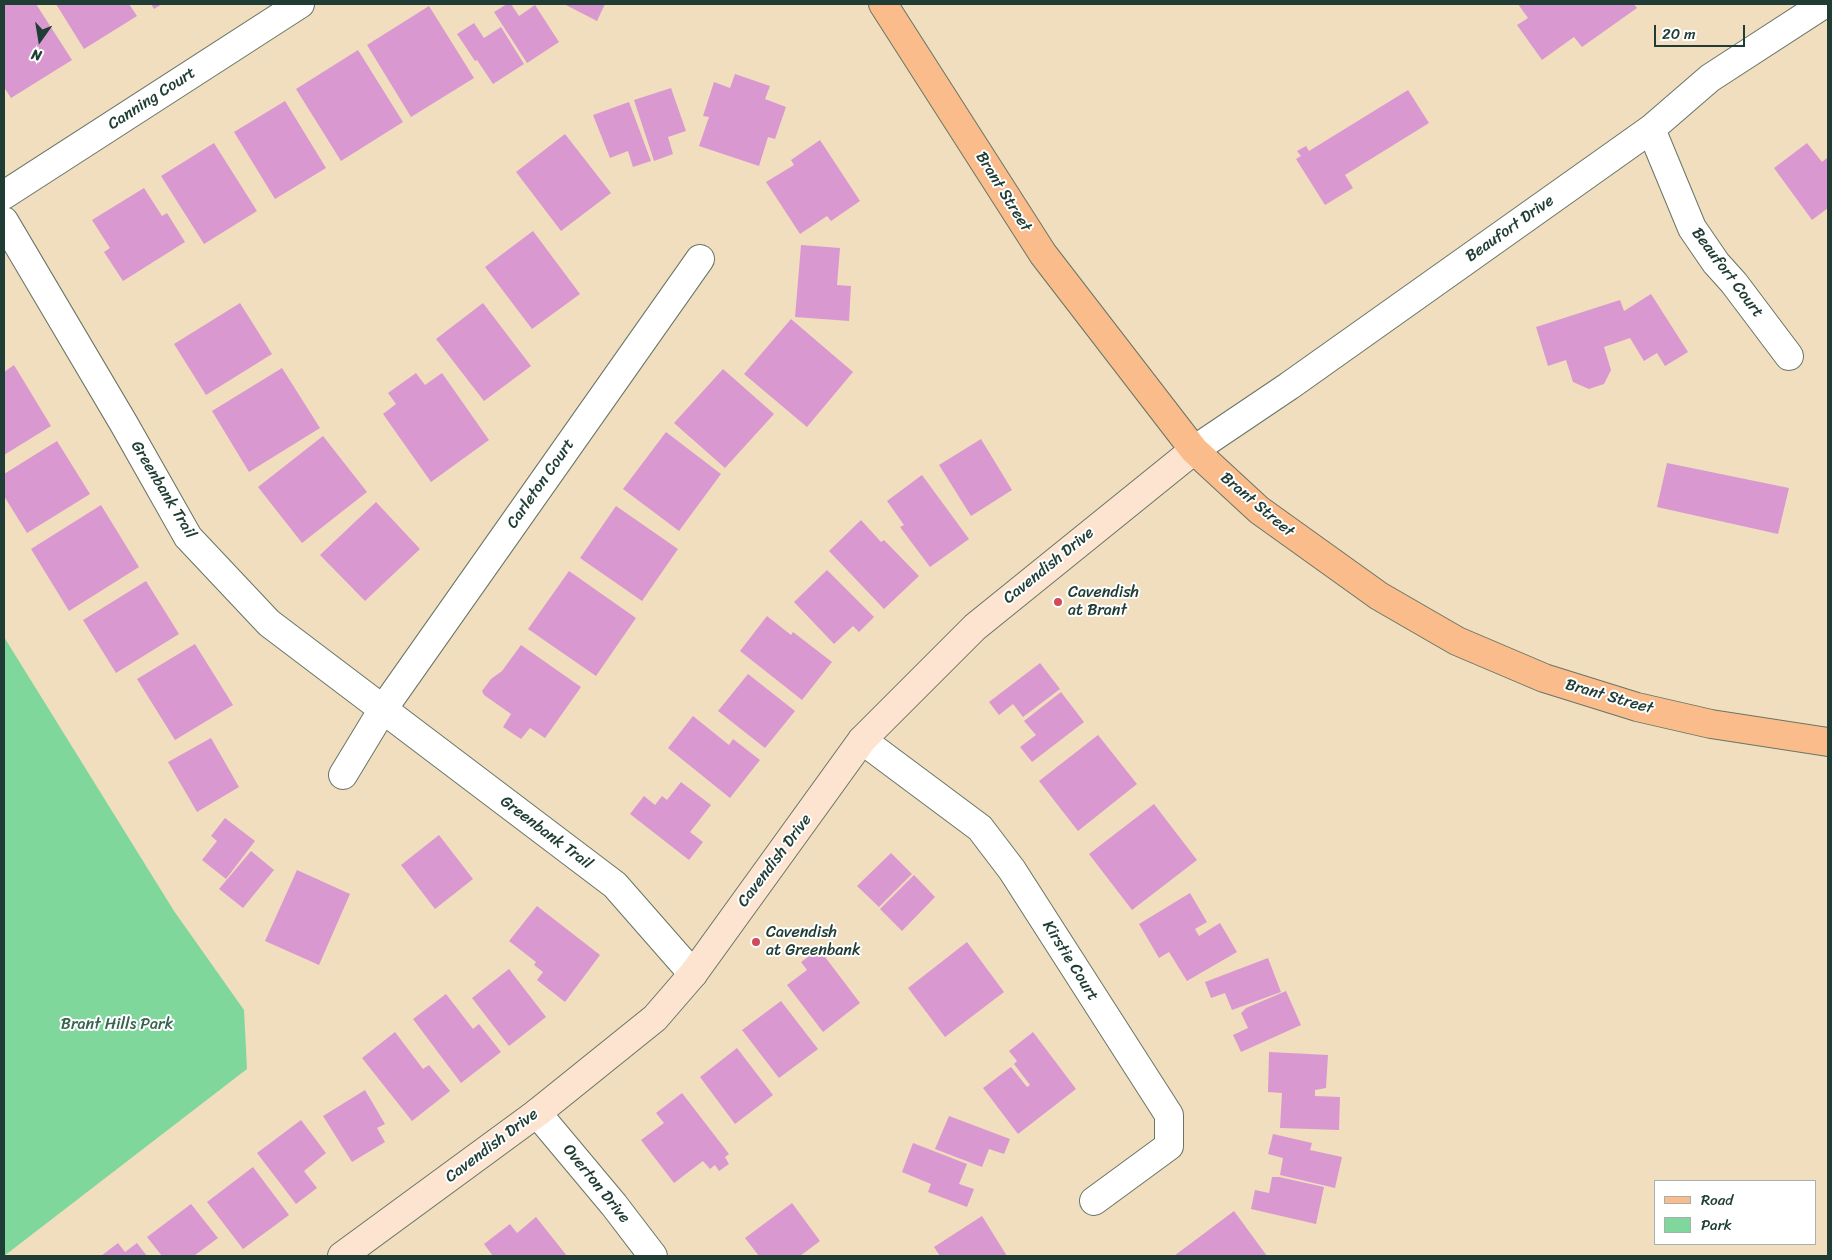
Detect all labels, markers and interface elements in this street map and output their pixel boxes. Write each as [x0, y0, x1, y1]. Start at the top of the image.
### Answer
north arrow [15, 15, 65, 65]
scale bar [1657, 15, 1748, 47]
text: 20 m [1662, 21, 1696, 47]
text: N [29, 42, 44, 68]
street label: Canning Court [104, 63, 200, 135]
street label: Brant Street [971, 149, 1035, 235]
street label: Beaufort Drive [1462, 191, 1558, 267]
street label: Beaufort Court [1687, 224, 1767, 322]
street label: Carleton Court [503, 436, 579, 532]
street label: Greenbank Trail [126, 438, 200, 542]
street label: Brant Street [1216, 469, 1298, 541]
street label: Cavendish Drive [1000, 524, 1098, 608]
place label: Cavendish at Brant [1068, 583, 1139, 621]
marker: Cavendish at Brant [1052, 596, 1064, 608]
street label: Brant Street [1563, 675, 1655, 719]
street label: Greenbank Trail [496, 792, 596, 874]
street label: Cavendish Drive [734, 811, 816, 911]
street label: Kirstie Court [1038, 917, 1102, 1005]
place label: Cavendish at Greenbank [766, 923, 860, 961]
marker: Cavendish at Greenbank [750, 936, 762, 948]
park label: Brant Hills Park [61, 1015, 173, 1035]
street label: Cavendish Drive [442, 1105, 542, 1187]
street label: Overton Drive [558, 1141, 634, 1227]
legend [1654, 1180, 1817, 1245]
text: Road [1701, 1187, 1733, 1213]
text: Park [1701, 1212, 1732, 1238]

